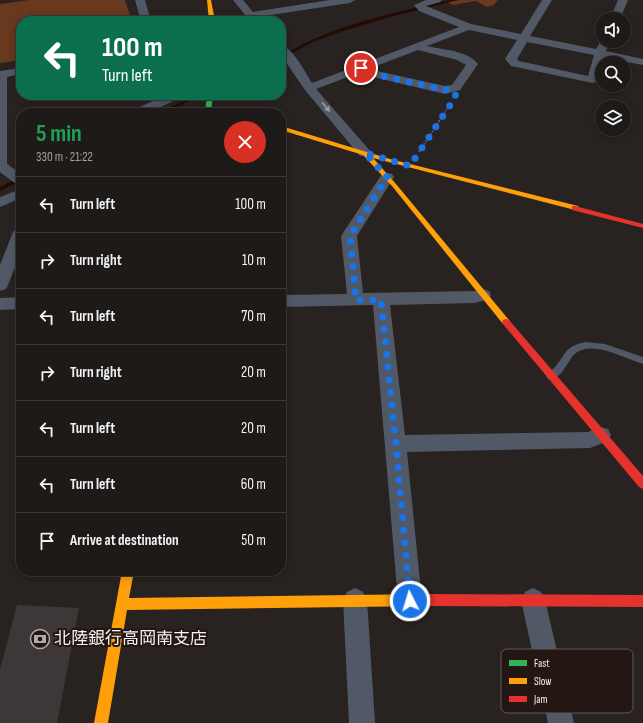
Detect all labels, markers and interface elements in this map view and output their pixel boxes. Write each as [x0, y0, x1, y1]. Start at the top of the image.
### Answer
map controls [595, 12, 631, 136]
button: sound [595, 12, 631, 48]
text: 100 m [102, 31, 163, 64]
icon: left [36, 32, 88, 84]
pin [344, 51, 378, 85]
button: search [595, 56, 631, 92]
icon: arrive [350, 57, 372, 79]
text: Turn left [102, 65, 153, 86]
button: layers [595, 100, 631, 136]
one-way arrow [321, 103, 330, 112]
text: 5 min [36, 119, 82, 148]
button: close [224, 121, 266, 163]
text: 330 m · 21:22 [36, 149, 93, 165]
icon: left [36, 194, 58, 216]
text: Turn left [70, 195, 115, 214]
text: 100 m [235, 195, 266, 214]
icon: right [36, 250, 58, 272]
text: Turn right [70, 251, 122, 270]
text: 10 m [242, 251, 266, 270]
icon: left [36, 306, 58, 328]
text: Turn left [70, 307, 115, 326]
text: 70 m [241, 307, 266, 326]
icon: right [36, 362, 58, 384]
text: Turn right [70, 363, 122, 382]
text: 20 m [241, 363, 266, 382]
icon: left [36, 418, 58, 440]
text: Turn left [70, 419, 115, 438]
text: 20 m [241, 419, 266, 438]
icon: left [36, 474, 58, 496]
text: Turn left [70, 475, 115, 494]
text: 60 m [241, 475, 266, 494]
icon: arrive [36, 530, 58, 552]
text: Arrive at destination [70, 531, 179, 550]
text: 50 m [241, 531, 266, 550]
position arrow [389, 580, 431, 622]
bank icon: 北陸銀行高岡南支店 [29, 628, 51, 650]
place label: 北陸銀行高岡南支店 [54, 628, 207, 649]
legend [501, 649, 633, 713]
text: Fast [534, 657, 550, 670]
text: Slow [534, 675, 551, 688]
text: Jam [533, 693, 548, 706]

